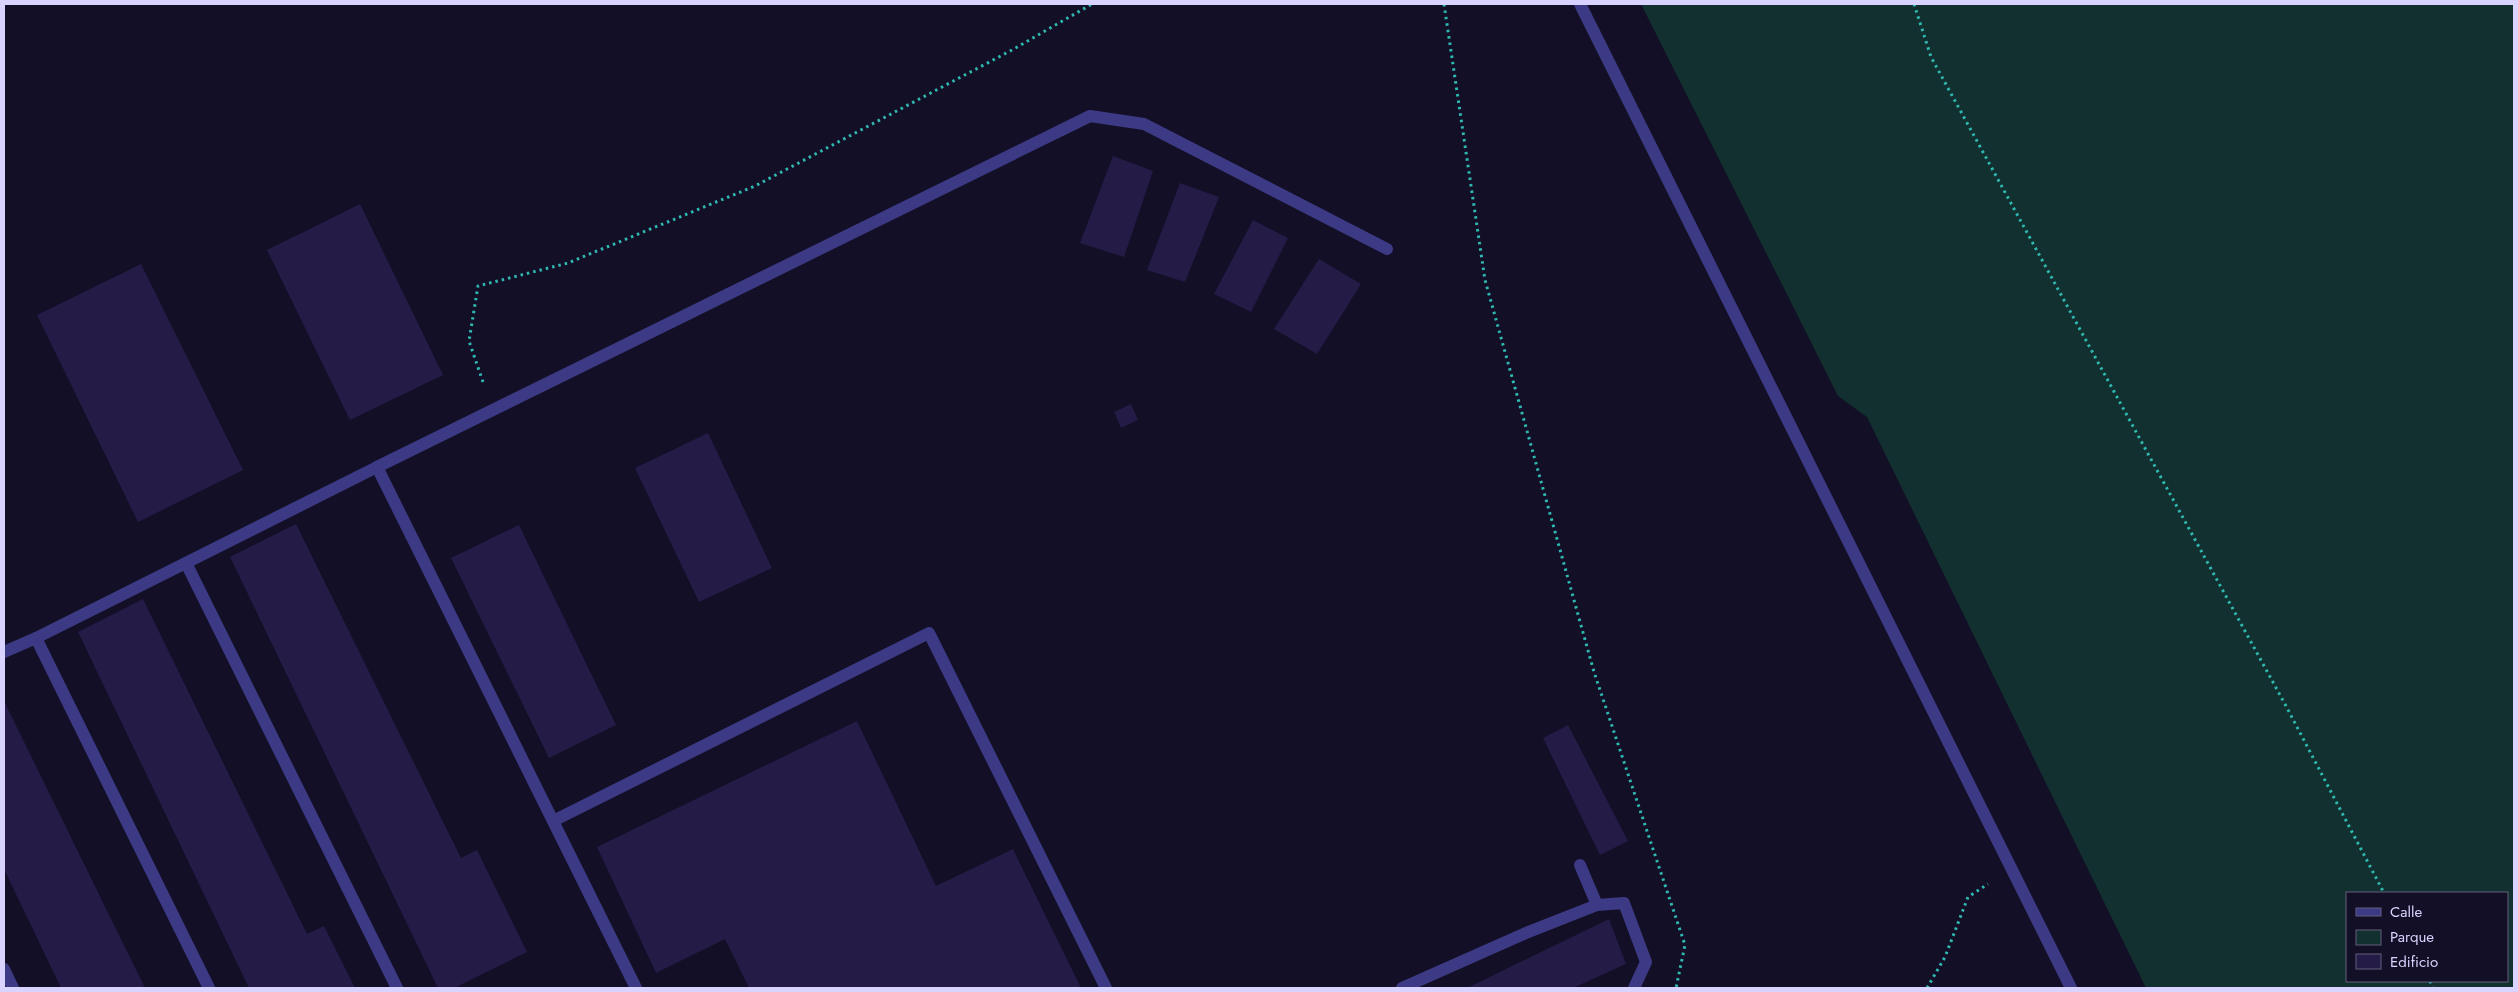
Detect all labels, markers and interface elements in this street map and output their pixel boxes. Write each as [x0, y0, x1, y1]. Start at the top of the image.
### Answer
legend [2346, 892, 2508, 982]
text: Calle [2390, 901, 2422, 923]
text: Parque [2390, 926, 2434, 948]
text: Edificio [2390, 951, 2438, 973]

